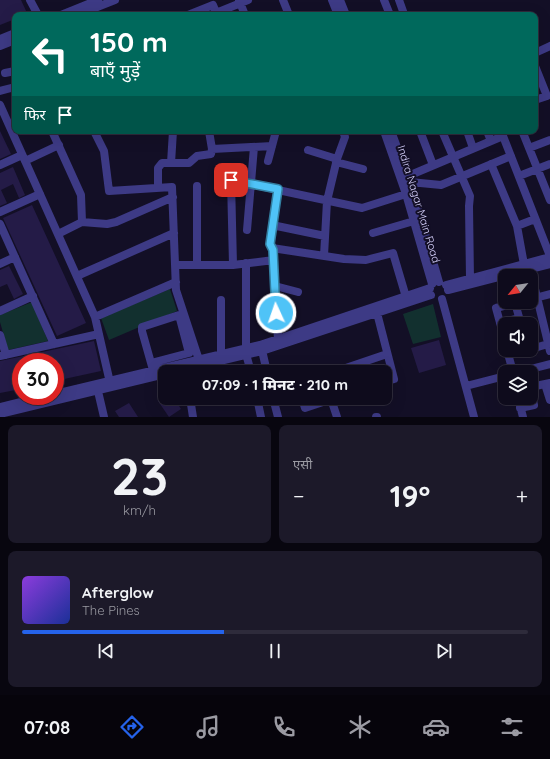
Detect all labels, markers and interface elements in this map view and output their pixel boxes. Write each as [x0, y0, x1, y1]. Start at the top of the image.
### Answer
text: 150 m [90, 24, 168, 59]
icon: left [24, 28, 76, 80]
text: बाएँ मुड़ें [90, 59, 140, 82]
icon: arrive [54, 104, 76, 126]
text: फिर [24, 105, 46, 124]
street label: Indira Nagar Main Road [394, 144, 444, 264]
pin [214, 163, 248, 197]
icon: arrive [220, 169, 242, 191]
north arrow [498, 269, 538, 309]
map controls [498, 269, 538, 405]
position arrow [255, 292, 297, 334]
button: sound [498, 317, 538, 357]
speed limit sign: 30 [12, 353, 64, 405]
button: layers [498, 365, 538, 405]
text: 07:09 · 1 मिनट · 210 m [202, 375, 348, 394]
text: 23 [111, 443, 168, 508]
text: एसी [293, 456, 312, 472]
text: 19° [390, 477, 430, 515]
text: − [293, 482, 304, 510]
text: + [516, 482, 528, 510]
text: km/h [123, 502, 156, 518]
text: Afterglow [82, 583, 154, 602]
text: The Pines [82, 602, 140, 618]
icon: previous [95, 640, 117, 662]
icon: pause [264, 640, 286, 662]
icon: next [433, 640, 455, 662]
icon: directions [118, 713, 146, 741]
icon: music [194, 713, 222, 741]
icon: phone [270, 713, 298, 741]
icon: climate [346, 713, 374, 741]
icon: car [422, 713, 450, 741]
icon: filters [498, 713, 526, 741]
text: 07:08 [24, 716, 70, 739]

